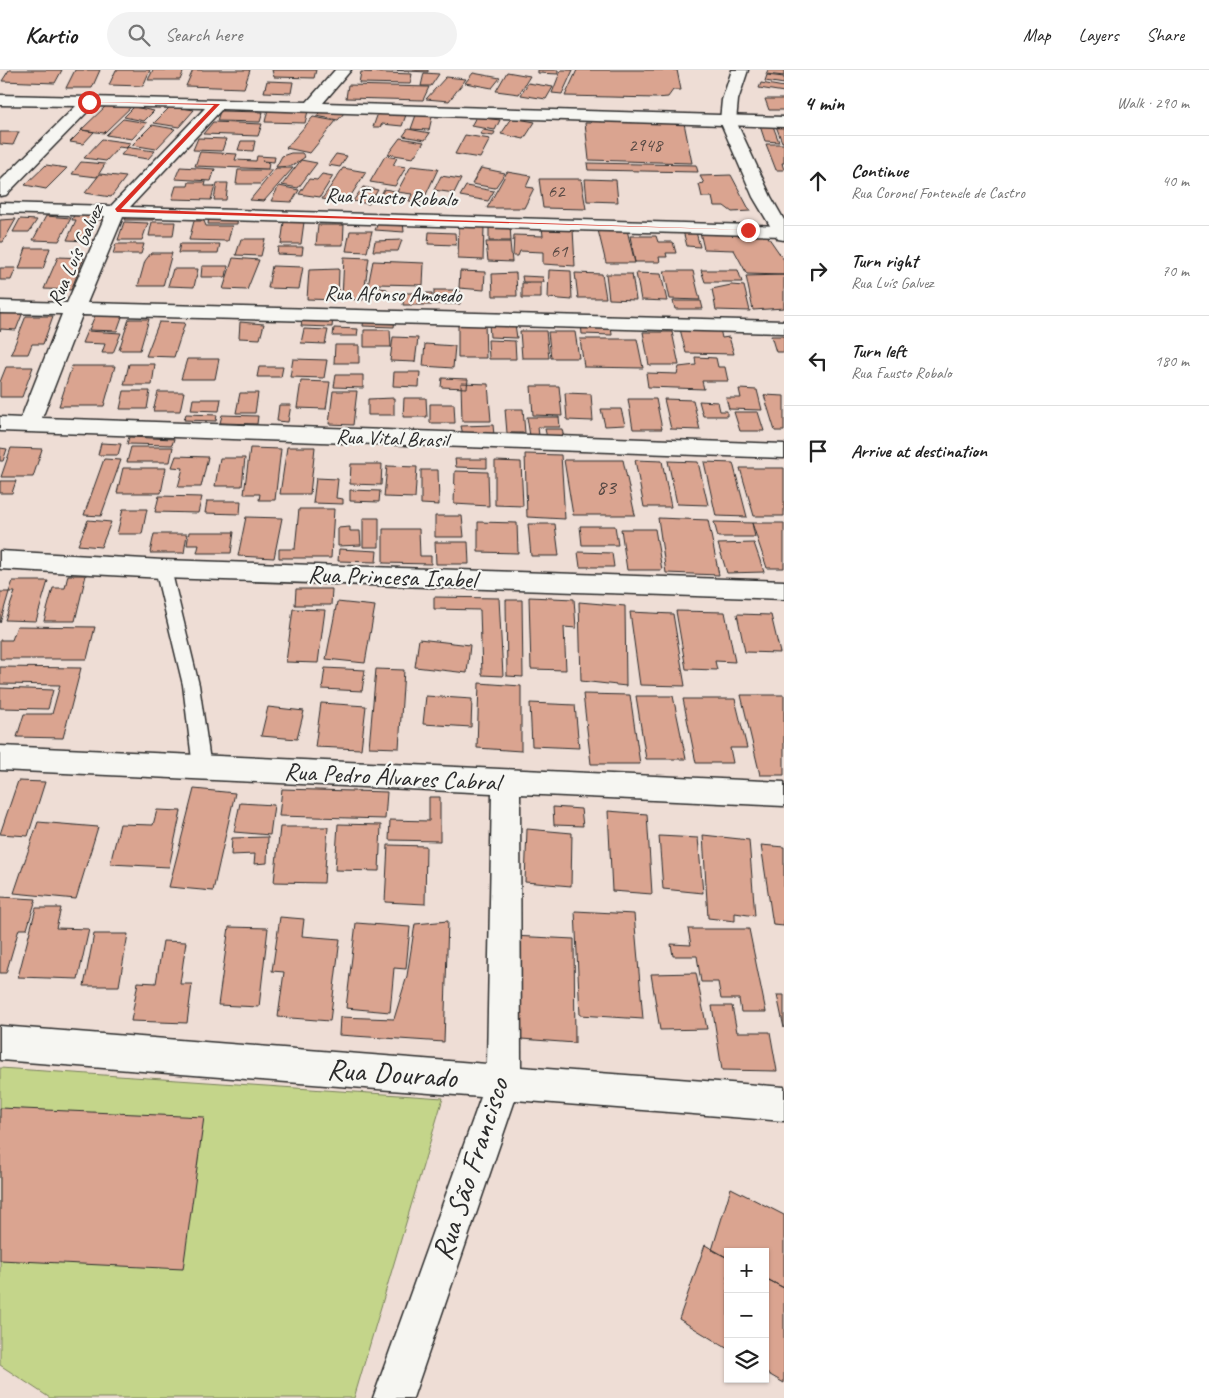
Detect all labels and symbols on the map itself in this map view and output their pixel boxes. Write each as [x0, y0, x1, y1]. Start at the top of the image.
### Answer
route start [78, 91, 101, 114]
house number: 2948 [628, 133, 665, 157]
house number: 62 [547, 179, 566, 203]
street label: Rua Fausto Robalo [325, 182, 460, 212]
street label: Rua Luís Galvez [41, 198, 110, 310]
route end [737, 219, 760, 242]
house number: 61 [550, 239, 569, 263]
street label: Rua Afonso Amoedo [324, 280, 463, 308]
street label: Rua Vital Brasil [335, 423, 452, 453]
house number: 83 [596, 473, 618, 501]
street label: Rua Princesa Isabel [307, 558, 482, 596]
street label: Rua Pedro Álvares Cabral [283, 755, 505, 799]
street label: Rua Dourado [326, 1050, 459, 1097]
street label: Rua São Francisco [423, 1072, 518, 1265]

